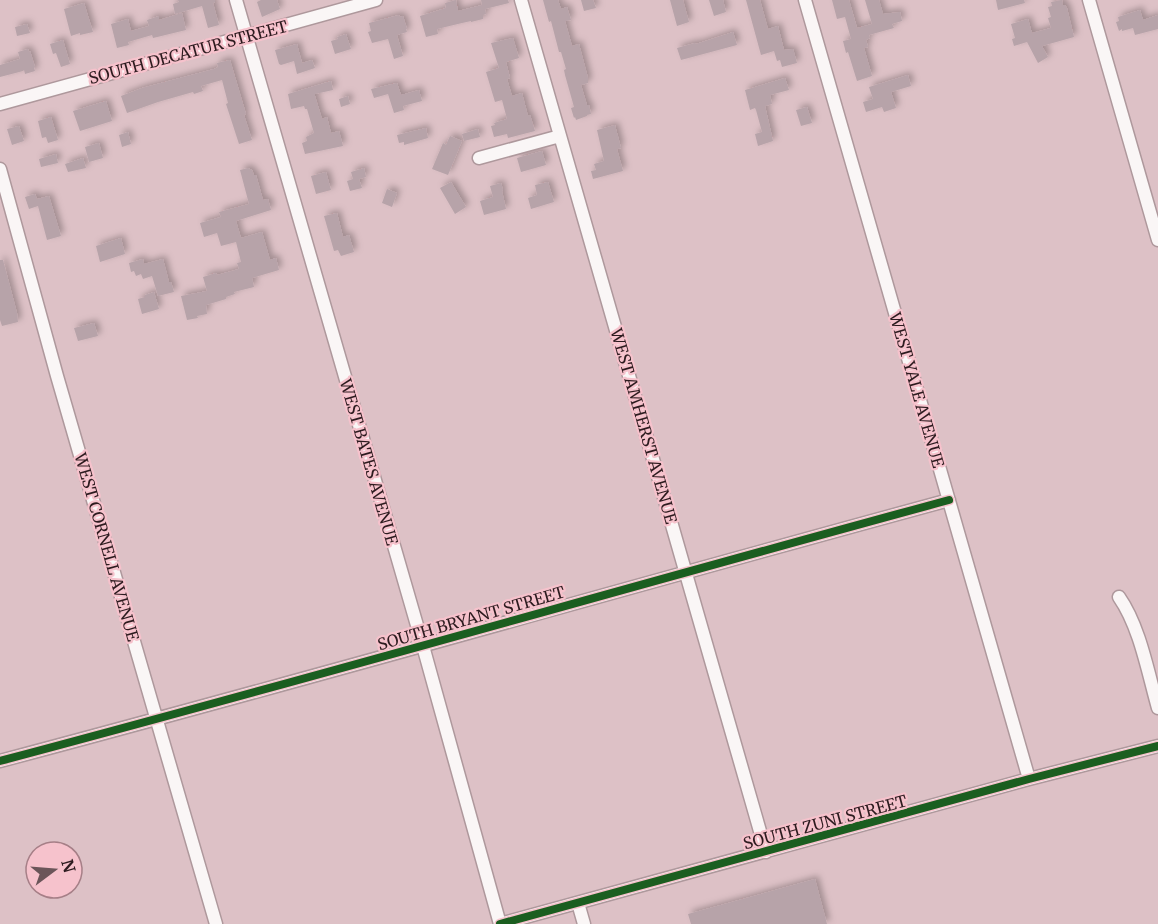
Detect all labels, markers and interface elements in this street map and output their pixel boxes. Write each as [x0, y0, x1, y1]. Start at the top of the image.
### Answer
street label: SOUTH DECATUR STREET [86, 16, 290, 88]
street label: WEST YALE AVENUE [885, 309, 949, 471]
street label: WEST AMHERST AVENUE [606, 325, 682, 527]
street label: WEST BATES AVENUE [335, 376, 403, 548]
street label: WEST CORNELL AVENUE [70, 450, 144, 644]
street label: SOUTH BRYANT STREET [375, 582, 567, 654]
street label: SOUTH ZUNI STREET [741, 791, 909, 853]
north arrow [24, 840, 84, 900]
text: N [57, 857, 80, 875]

